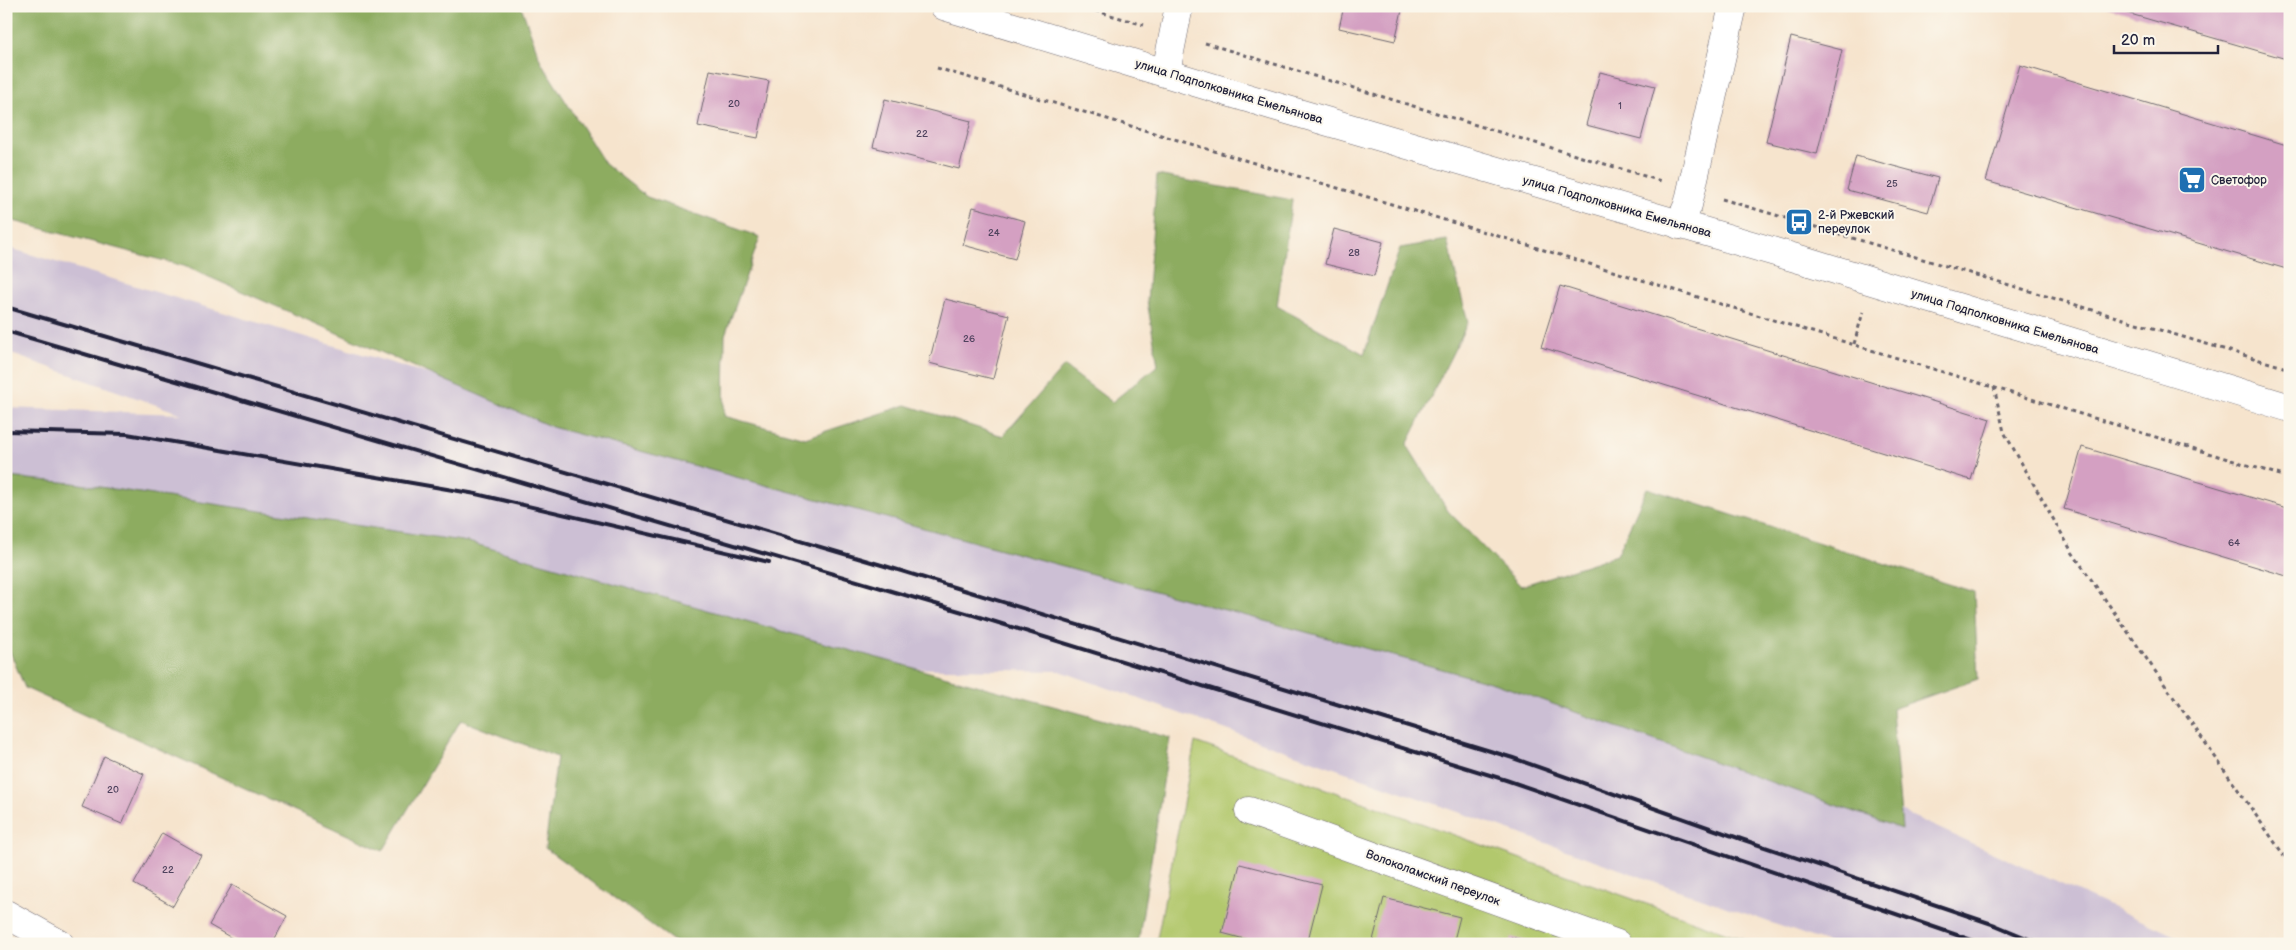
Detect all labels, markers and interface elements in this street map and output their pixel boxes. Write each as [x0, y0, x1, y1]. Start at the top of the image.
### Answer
scale bar [2114, 22, 2217, 54]
text: 20 m [2121, 31, 2155, 50]
street label: улица Подполковника Емельянова [1133, 56, 1325, 128]
house number: 20 [728, 98, 740, 110]
house number: 1 [1618, 100, 1622, 112]
house number: 22 [916, 128, 928, 140]
supermarket icon: Светофор [2177, 165, 2207, 195]
street label: улица Подполковника Емельянова [1521, 173, 1713, 241]
place label: Светофор [2211, 173, 2267, 188]
house number: 25 [1886, 178, 1898, 190]
bus stop icon: 2-й Ржевский переулок [1784, 207, 1814, 237]
place label: 2-й Ржевский переулок [1818, 208, 1894, 237]
house number: 24 [988, 227, 1000, 239]
house number: 28 [1348, 247, 1360, 259]
street label: улица Подполковника Емельянова [1909, 286, 2101, 358]
house number: 26 [963, 333, 975, 345]
house number: 64 [2228, 537, 2240, 549]
house number: 20 [107, 784, 119, 796]
street label: Волоколамский переулок [1364, 847, 1503, 910]
house number: 22 [162, 864, 174, 876]

